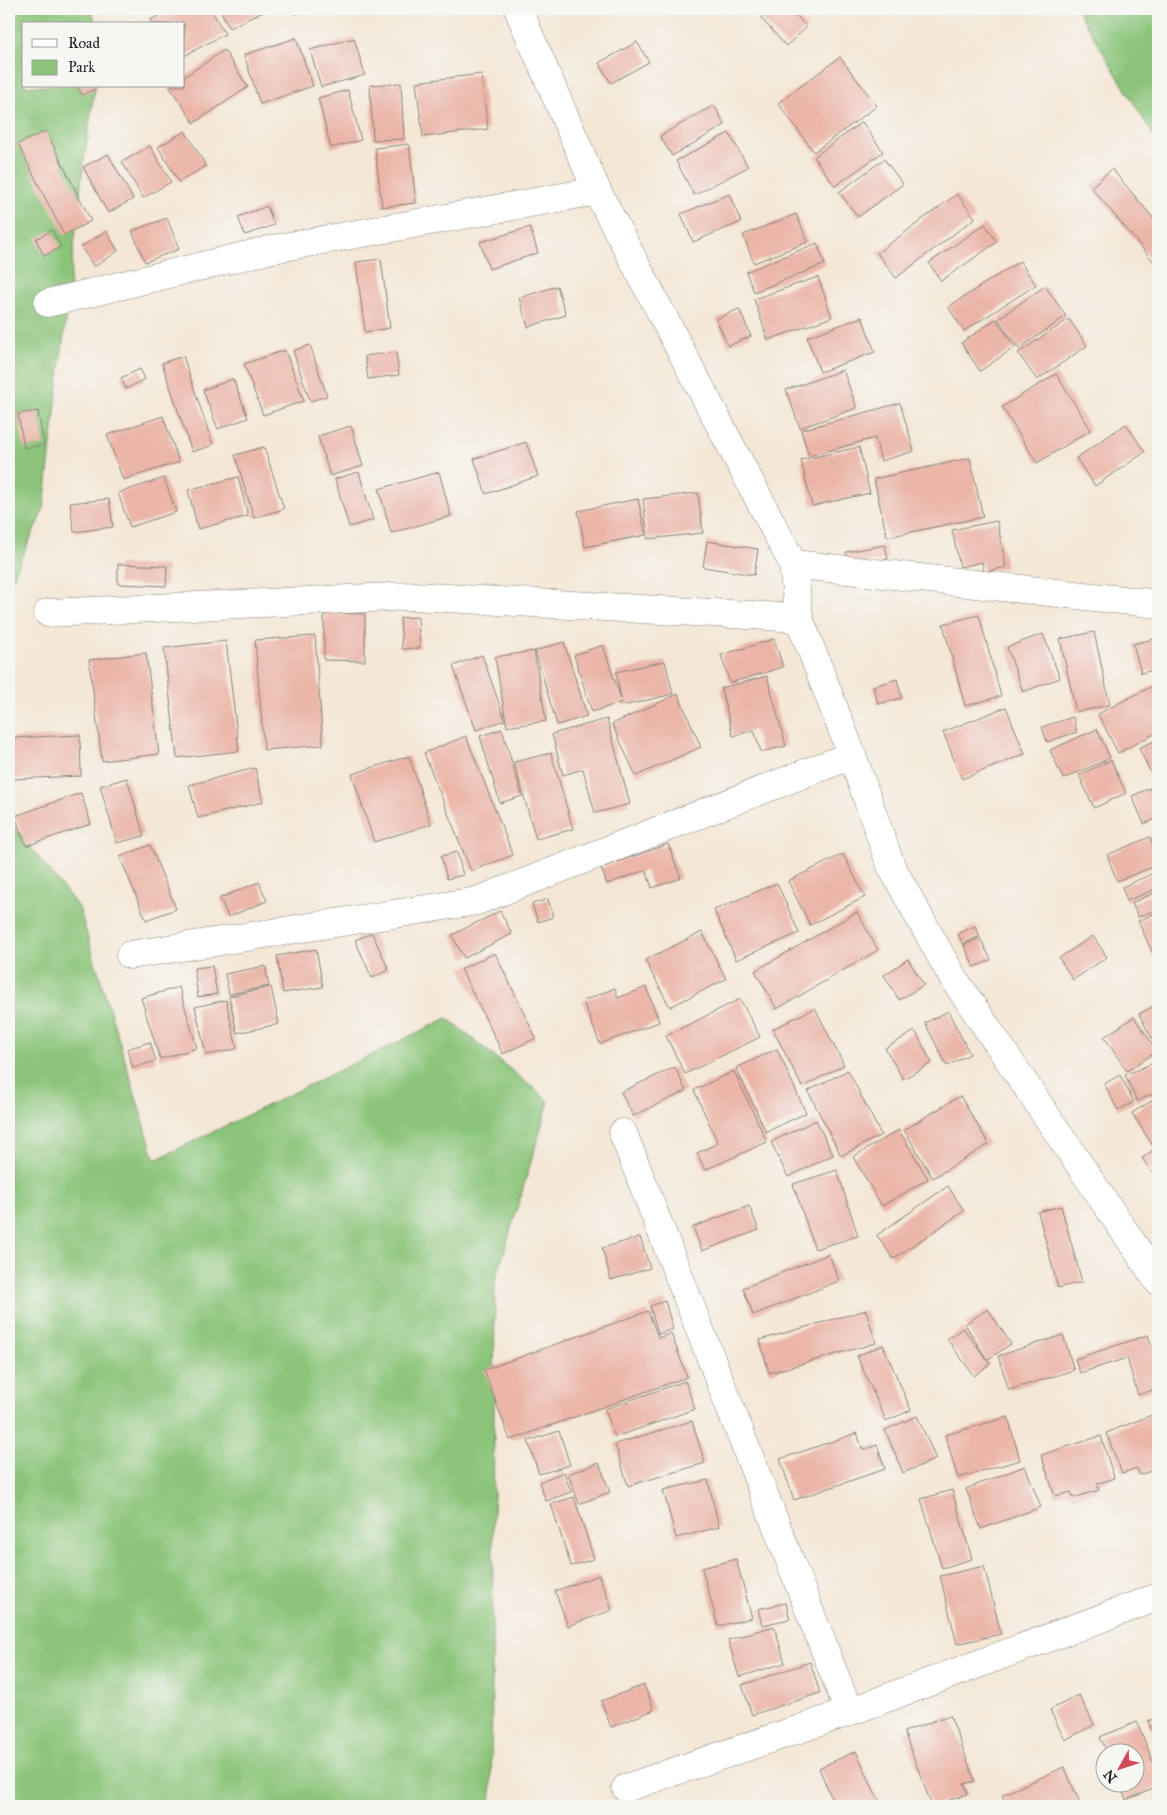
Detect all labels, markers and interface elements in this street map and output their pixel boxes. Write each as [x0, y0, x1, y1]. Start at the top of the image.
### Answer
legend [22, 22, 185, 88]
text: Road [68, 34, 100, 52]
text: Park [68, 58, 95, 76]
north arrow [1094, 1742, 1144, 1792]
text: N [1100, 1766, 1121, 1786]

